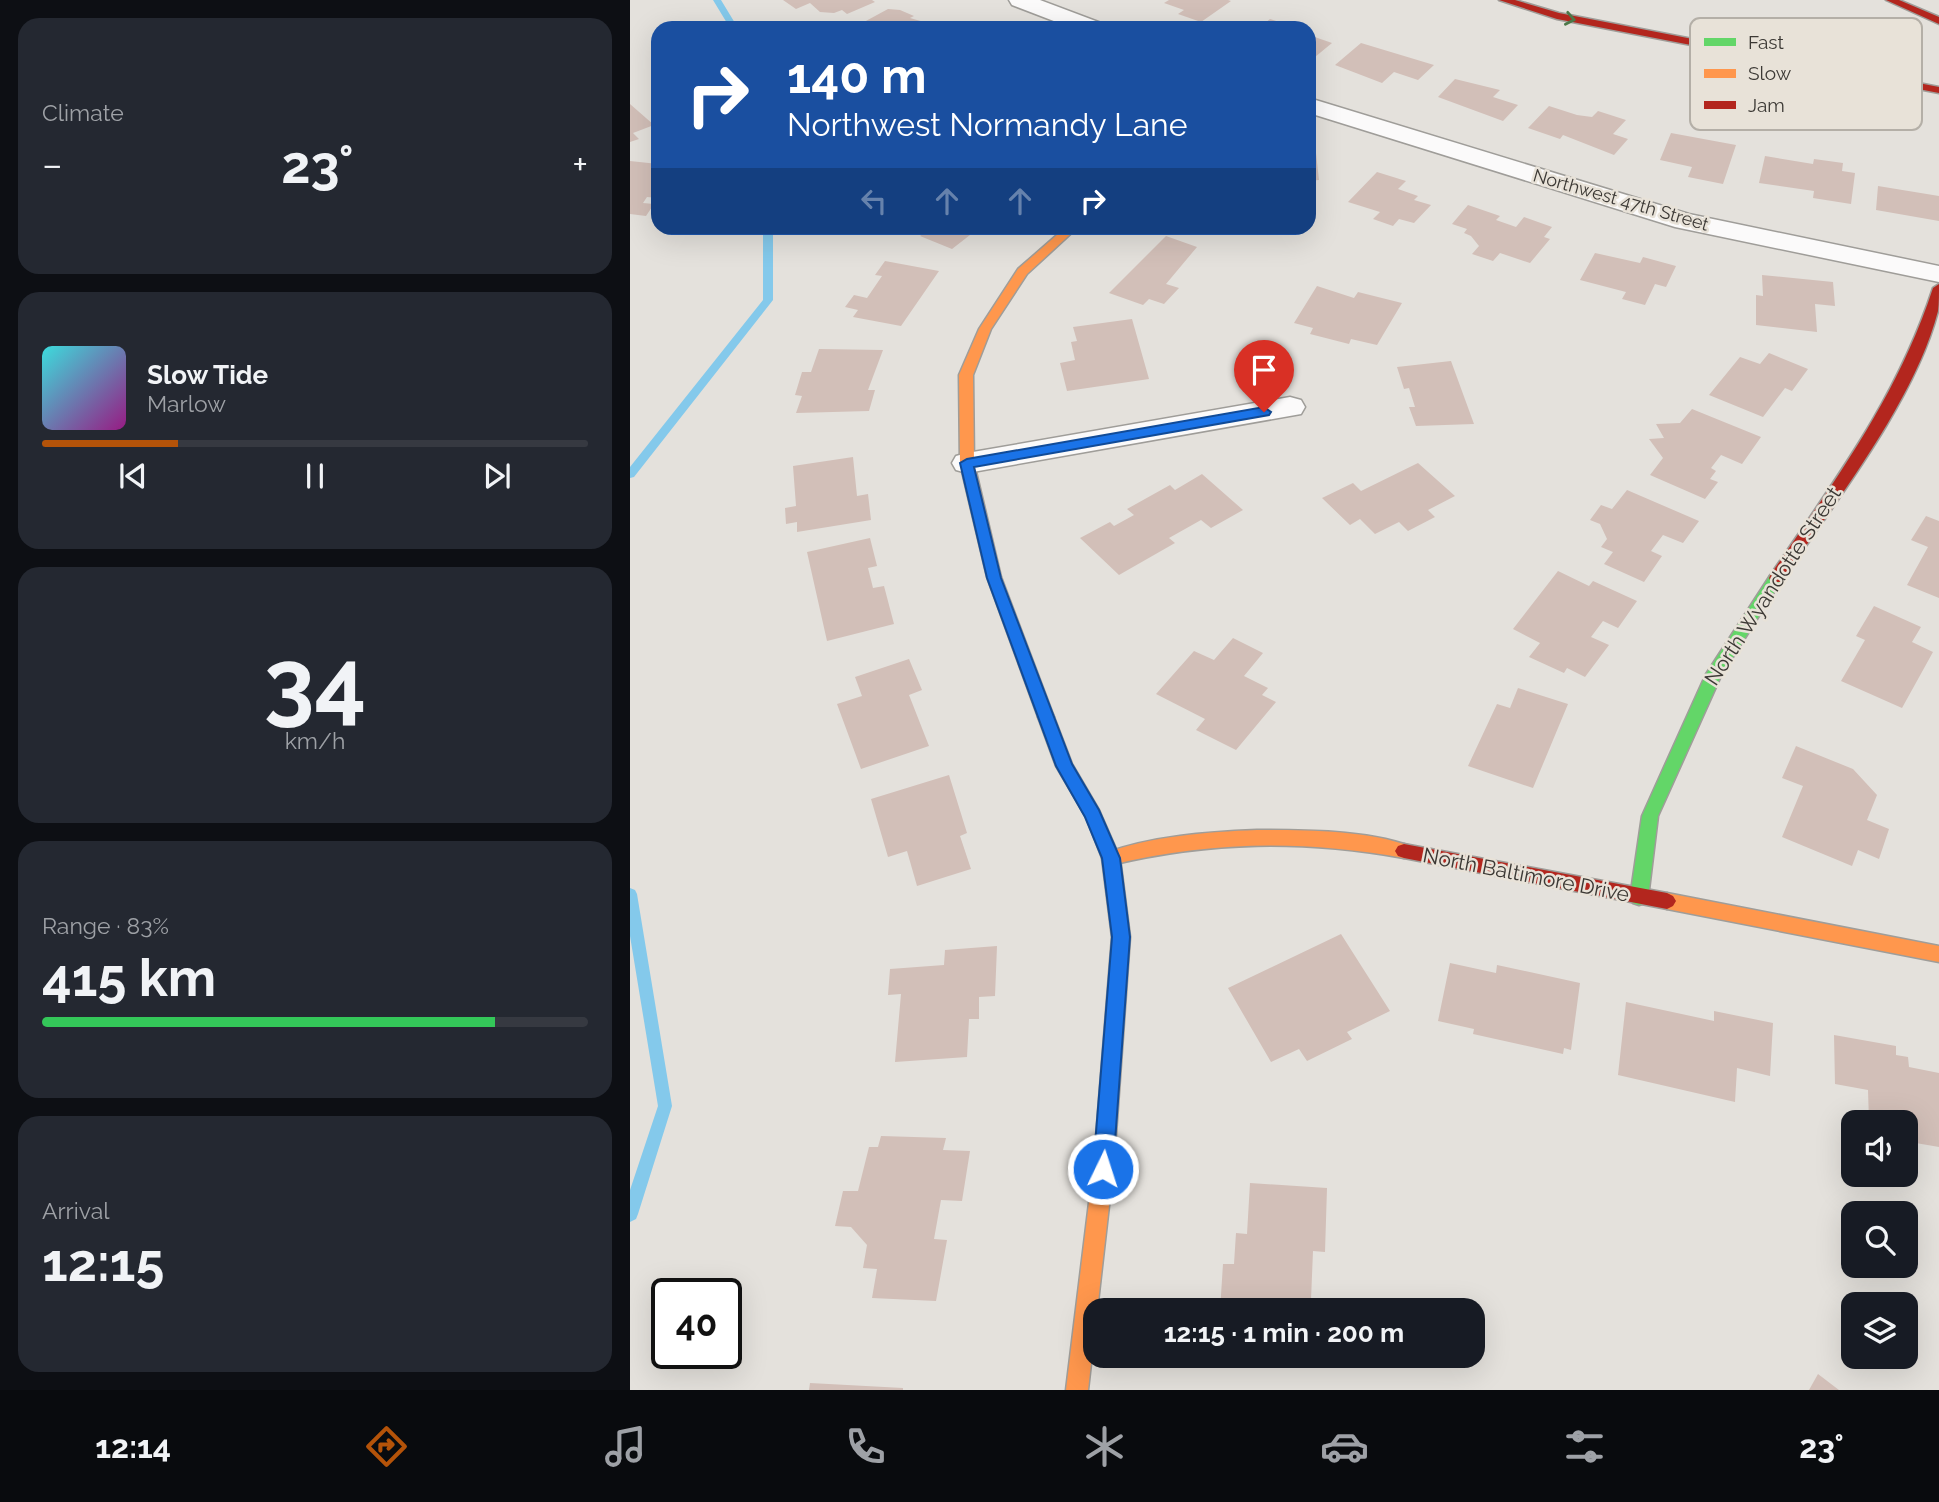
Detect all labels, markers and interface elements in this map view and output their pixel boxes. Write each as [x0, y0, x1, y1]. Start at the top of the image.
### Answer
one-way arrow [1564, 10, 1576, 25]
legend [1690, 18, 1922, 130]
text: Fast [1748, 31, 1784, 53]
text: 140 m [787, 47, 927, 104]
icon: right [672, 49, 763, 140]
text: Slow [1748, 62, 1792, 84]
text: Jam [1748, 94, 1785, 116]
text: Climate [42, 99, 124, 126]
text: Northwest Normandy Lane [787, 106, 1188, 143]
text: 23° [281, 134, 354, 195]
text: − [42, 142, 62, 187]
text: + [572, 142, 588, 187]
street label: Northwest 47th Street [1531, 164, 1711, 235]
icon: left [855, 182, 893, 220]
icon: ahead [928, 182, 966, 220]
icon: ahead [1001, 182, 1039, 220]
icon: right [1074, 182, 1112, 220]
pin [1234, 340, 1294, 412]
icon: arrive [1245, 351, 1283, 389]
text: Slow Tide [147, 360, 268, 390]
text: Marlow [147, 390, 226, 417]
icon: previous [114, 457, 152, 495]
icon: pause [296, 457, 334, 495]
icon: next [478, 457, 516, 495]
street label: North Wyandotte Street [1699, 482, 1846, 690]
text: 34 [264, 628, 366, 735]
text: km/h [285, 727, 345, 754]
street label: North Baltimore Drive [1421, 842, 1632, 907]
text: Range · 83% [42, 912, 169, 939]
text: 415 km [42, 947, 216, 1008]
map controls [1841, 1110, 1918, 1369]
button: sound [1841, 1110, 1918, 1187]
position arrow [1066, 1132, 1140, 1206]
text: Arrival [42, 1197, 109, 1224]
button: search [1841, 1201, 1918, 1278]
text: 12:15 [42, 1232, 164, 1293]
speed limit sign: 40 [651, 1278, 742, 1369]
button: layers [1841, 1292, 1918, 1369]
text: 12:15 · 1 min · 200 m [1164, 1318, 1404, 1348]
icon: directions [362, 1422, 411, 1471]
icon: music [601, 1422, 650, 1471]
icon: phone [841, 1422, 890, 1471]
icon: climate [1080, 1422, 1129, 1471]
icon: car [1320, 1422, 1369, 1471]
icon: filters [1560, 1422, 1609, 1471]
text: 12:14 [95, 1428, 171, 1465]
text: 23° [1799, 1428, 1844, 1465]

